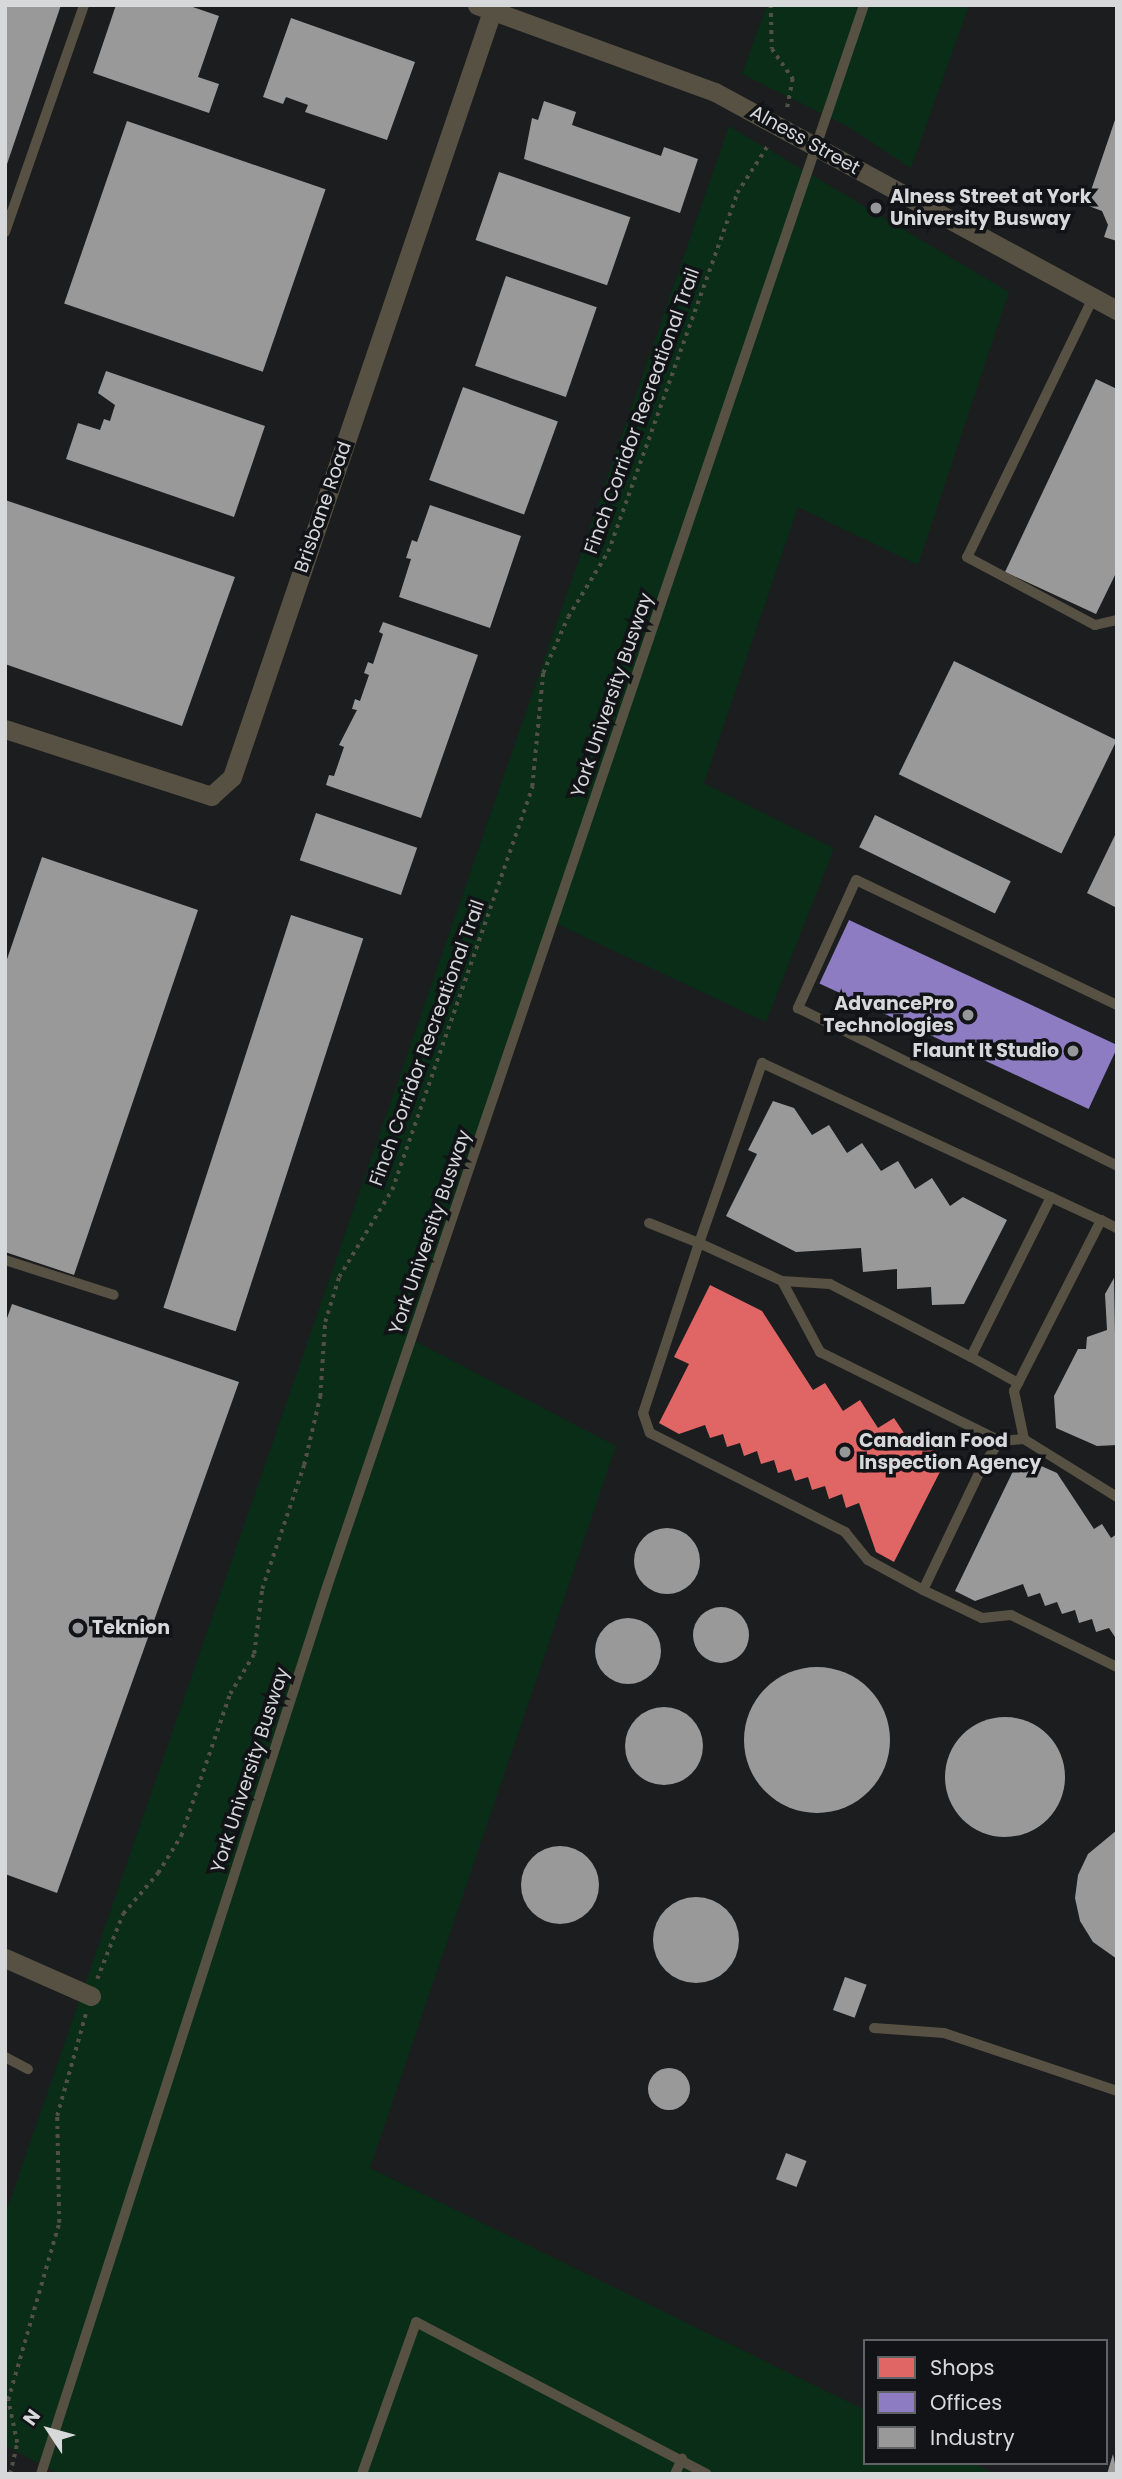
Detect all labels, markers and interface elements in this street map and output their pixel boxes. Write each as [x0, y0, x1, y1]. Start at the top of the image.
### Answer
street label: Alness Street [746, 100, 864, 180]
place label: Alness Street at York University Busway [890, 186, 1091, 230]
marker: Alness Street at York University Busway [868, 200, 884, 216]
street label: Finch Corridor Recreational Trail [580, 265, 704, 557]
street label: Brisbane Road [290, 438, 356, 576]
street label: York University Busway [566, 590, 658, 800]
street label: Finch Corridor Recreational Trail [365, 897, 489, 1189]
place label: AdvancePro Technologies [823, 993, 954, 1037]
marker: AdvancePro Technologies [960, 1007, 976, 1023]
place label: Flaunt It Studio [913, 1040, 1059, 1062]
marker: Flaunt It Studio [1065, 1043, 1081, 1059]
street label: York University Busway [384, 1127, 476, 1337]
place label: Canadian Food Inspection Agency [859, 1430, 1041, 1474]
marker: Canadian Food Inspection Agency [837, 1444, 853, 1460]
place label: Teknion [92, 1617, 170, 1639]
marker: Teknion [70, 1620, 86, 1636]
street label: York University Busway [206, 1664, 294, 1876]
legend [863, 2339, 1108, 2465]
text: Shops [930, 2353, 994, 2382]
text: Offices [930, 2388, 1002, 2417]
north arrow [14, 2395, 84, 2465]
text: N [16, 2404, 47, 2431]
text: Industry [930, 2423, 1015, 2452]

